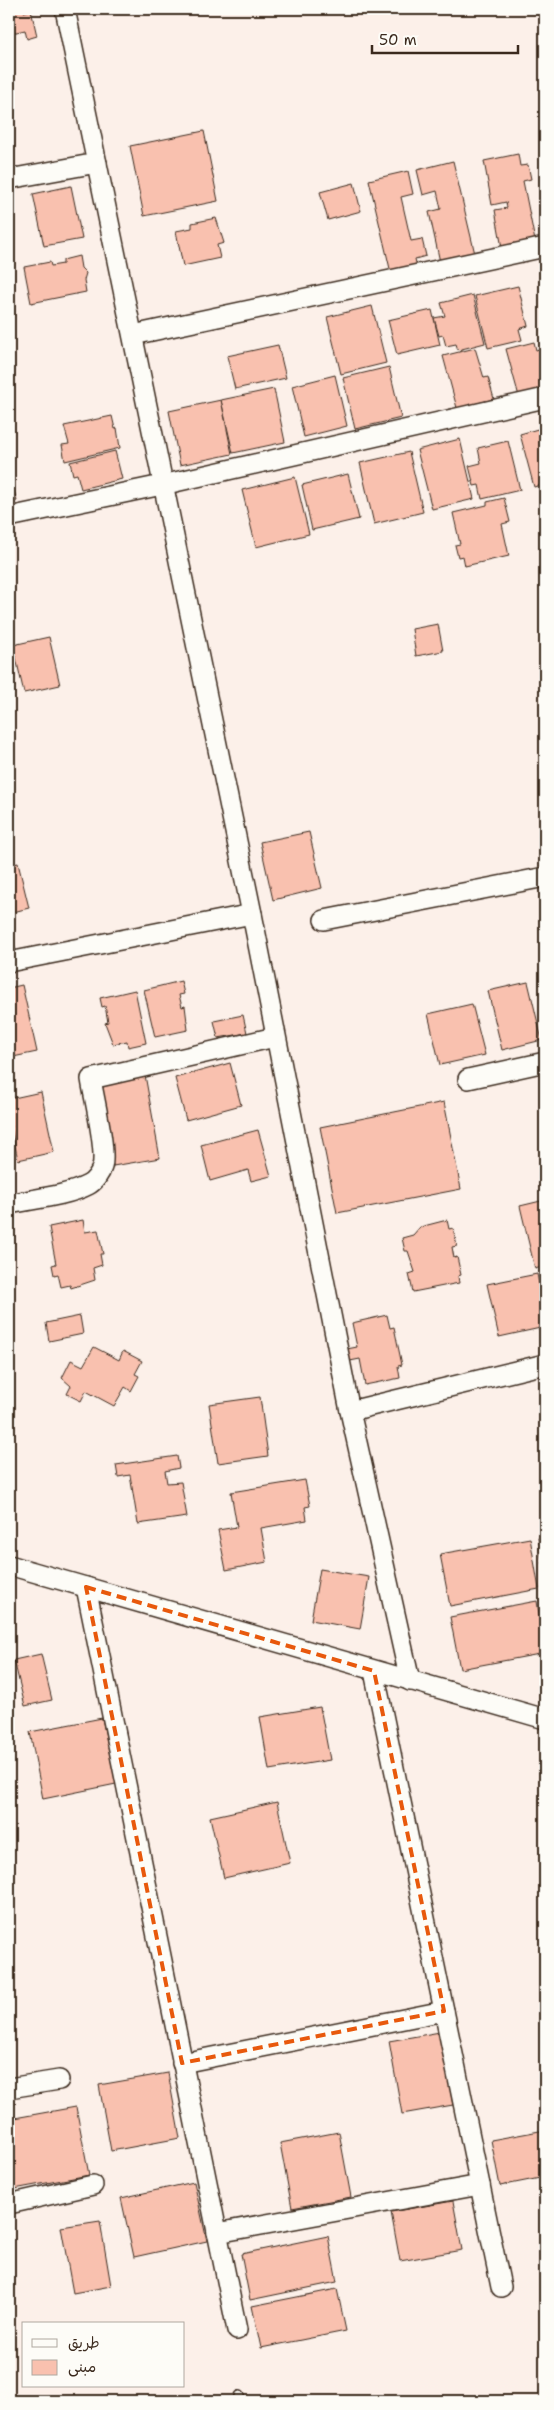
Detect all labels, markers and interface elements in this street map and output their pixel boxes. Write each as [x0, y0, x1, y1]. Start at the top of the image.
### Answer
scale bar [372, 22, 518, 54]
text: 50 m [379, 30, 417, 50]
legend [22, 2322, 185, 2388]
text: طريق [68, 2333, 100, 2353]
text: مبنى [68, 2357, 96, 2377]

